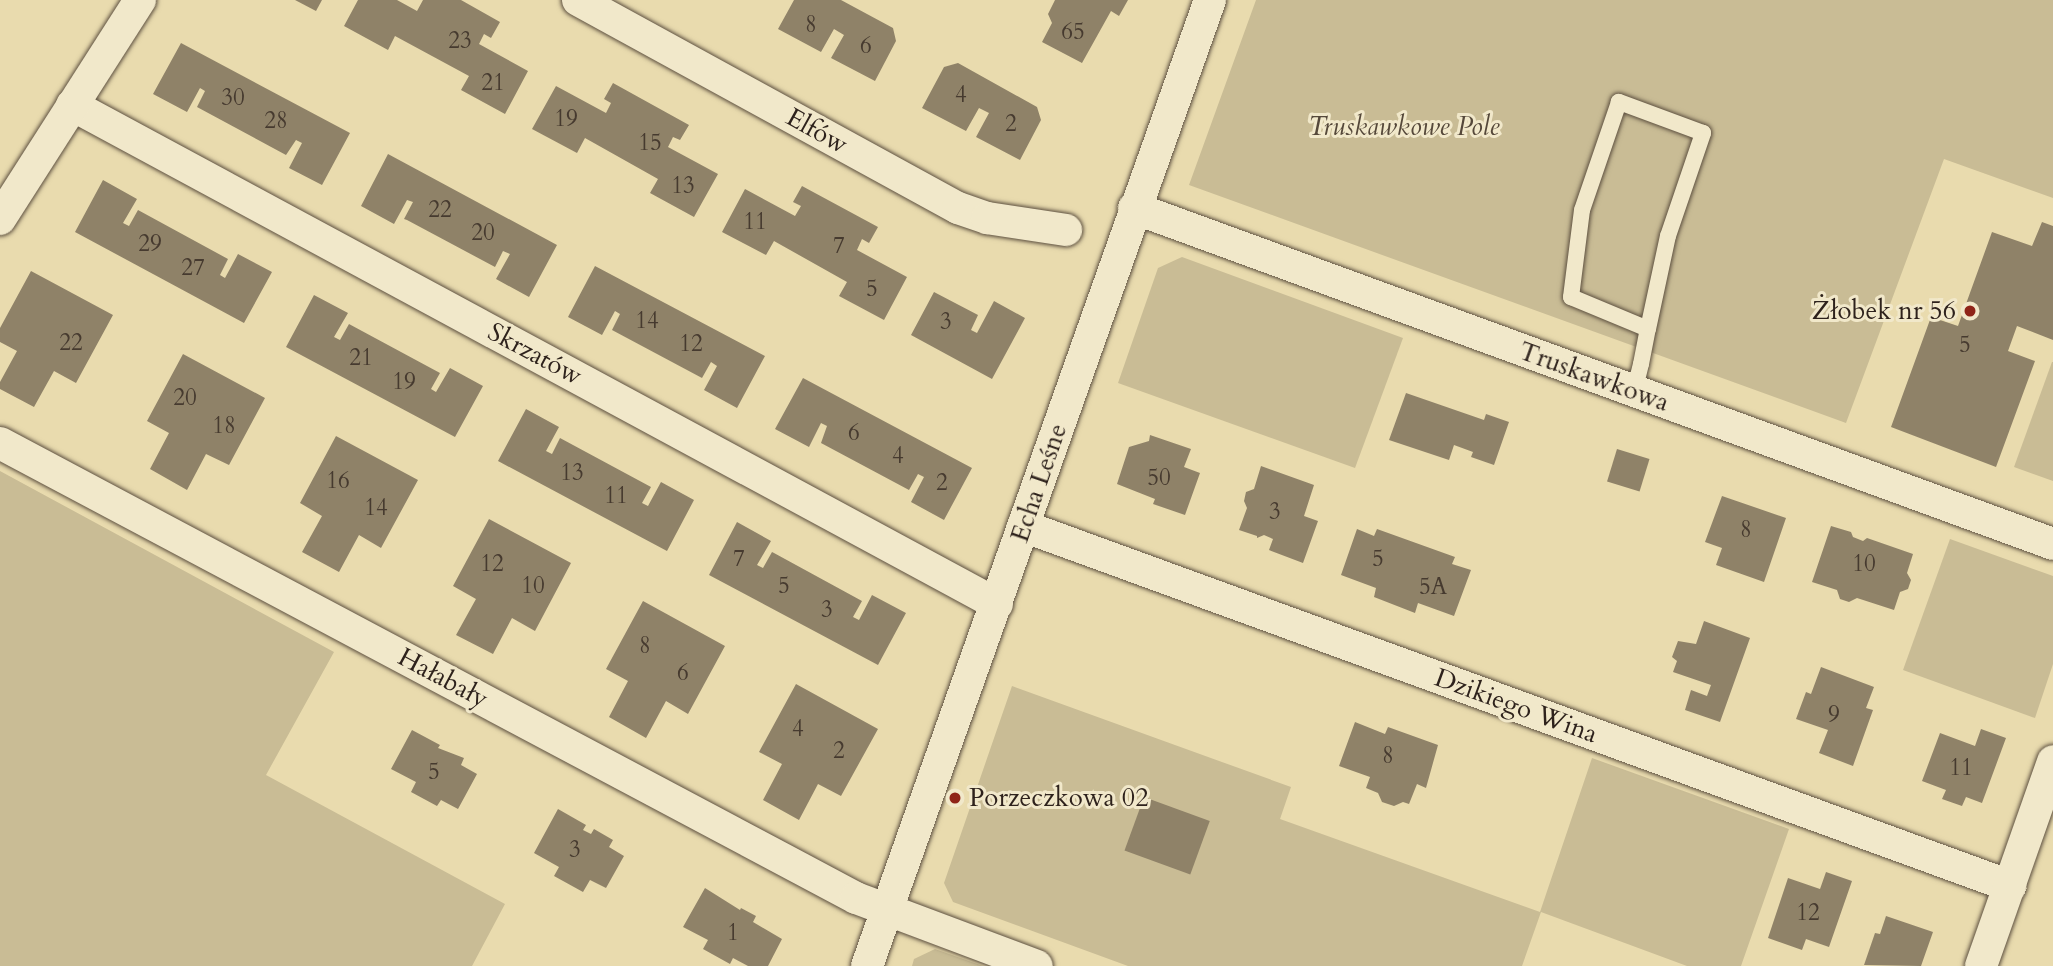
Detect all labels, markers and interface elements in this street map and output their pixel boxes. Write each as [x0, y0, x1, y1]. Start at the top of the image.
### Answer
house number: 8 [805, 11, 817, 39]
house number: 65 [1061, 18, 1085, 46]
house number: 23 [448, 27, 472, 55]
house number: 6 [860, 32, 872, 60]
house number: 21 [481, 69, 505, 97]
house number: 4 [955, 81, 967, 109]
house number: 30 [221, 84, 245, 112]
street label: Elfów [781, 101, 853, 161]
house number: 19 [554, 105, 578, 133]
house number: 28 [264, 107, 288, 135]
house number: 2 [1005, 110, 1017, 138]
park label: Truskawkowe Pole [1308, 111, 1500, 143]
house number: 15 [638, 129, 662, 157]
house number: 13 [671, 172, 695, 200]
house number: 22 [428, 196, 452, 224]
house number: 11 [743, 208, 767, 236]
house number: 20 [471, 219, 495, 247]
house number: 29 [138, 230, 162, 258]
house number: 7 [833, 232, 845, 260]
house number: 27 [181, 254, 205, 282]
house number: 5 [866, 275, 878, 303]
place label: Żłobek nr 56 [1812, 295, 1956, 327]
marker: Żłobek nr 56 [1962, 303, 1978, 319]
house number: 14 [635, 307, 659, 335]
house number: 3 [940, 308, 952, 336]
street label: Skrzatów [482, 316, 588, 392]
house number: 22 [59, 329, 83, 357]
house number: 12 [679, 330, 703, 358]
house number: 5 [1959, 331, 1971, 359]
street label: Truskawkowa [1515, 335, 1673, 419]
house number: 21 [349, 344, 373, 372]
house number: 19 [392, 368, 416, 396]
house number: 20 [173, 384, 197, 412]
house number: 18 [212, 412, 236, 440]
house number: 6 [848, 419, 860, 447]
street label: Echa Leśne [1004, 420, 1074, 546]
house number: 4 [892, 442, 904, 470]
house number: 13 [560, 459, 584, 487]
house number: 50 [1147, 464, 1171, 492]
house number: 16 [326, 467, 350, 495]
house number: 2 [936, 469, 948, 497]
house number: 11 [604, 482, 628, 510]
house number: 14 [364, 494, 388, 522]
house number: 3 [1269, 498, 1281, 526]
house number: 8 [1740, 516, 1752, 544]
house number: 7 [733, 545, 745, 573]
house number: 5 [1372, 545, 1384, 573]
house number: 12 [480, 550, 504, 578]
house number: 10 [1852, 550, 1876, 578]
house number: 10 [521, 572, 545, 600]
house number: 5 [778, 572, 790, 600]
house number: 5A [1419, 573, 1447, 601]
house number: 3 [821, 596, 833, 624]
house number: 8 [639, 632, 651, 660]
street label: Hałabały [393, 641, 493, 715]
house number: 6 [677, 659, 689, 687]
street label: Dzikiego Wina [1430, 662, 1602, 750]
house number: 9 [1828, 701, 1840, 729]
house number: 4 [792, 715, 804, 743]
house number: 2 [833, 737, 845, 765]
house number: 8 [1382, 742, 1394, 770]
house number: 11 [1949, 754, 1973, 782]
house number: 5 [428, 758, 440, 786]
place label: Porzeczkowa 02 [969, 782, 1148, 814]
marker: Porzeczkowa 02 [947, 790, 963, 806]
house number: 3 [569, 836, 581, 864]
house number: 12 [1796, 899, 1820, 927]
house number: 1 [727, 919, 739, 947]

